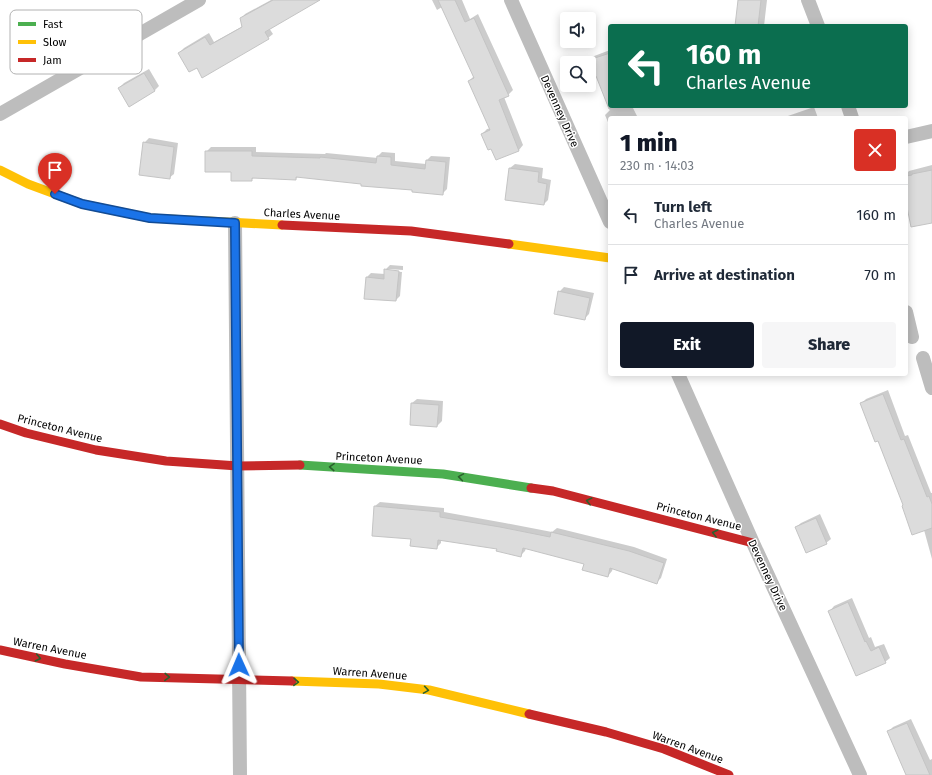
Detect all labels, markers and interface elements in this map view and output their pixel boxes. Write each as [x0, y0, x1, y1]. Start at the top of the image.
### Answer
legend [10, 10, 142, 74]
map controls [560, 12, 596, 92]
button: sound [560, 12, 596, 48]
text: Fast [43, 18, 63, 31]
text: Slow [43, 36, 67, 49]
text: 160 m [686, 38, 761, 71]
icon: left [620, 40, 672, 92]
text: Jam [43, 54, 62, 67]
button: search [560, 56, 596, 92]
text: Charles Avenue [686, 72, 811, 94]
street label: Devenney Drive [538, 73, 581, 149]
text: 1 min [620, 129, 678, 157]
button: close [854, 129, 896, 171]
pin [38, 153, 72, 194]
text: 230 m · 14:03 [620, 158, 694, 173]
icon: arrive [44, 159, 66, 181]
text: Turn left [654, 198, 712, 216]
icon: left [620, 204, 642, 226]
street label: Charles Avenue [263, 206, 340, 223]
text: 160 m [856, 206, 896, 224]
text: Charles Avenue [654, 216, 744, 231]
icon: arrive [620, 264, 642, 286]
text: Arrive at destination [654, 266, 795, 284]
text: 70 m [864, 266, 896, 284]
button: Exit [620, 322, 754, 368]
button: Share [762, 322, 896, 368]
street label: Princeton Avenue [16, 412, 104, 445]
street label: Princeton Avenue [335, 450, 423, 467]
one-way arrow [329, 463, 335, 471]
one-way arrow [458, 473, 465, 481]
one-way arrow [586, 497, 592, 505]
street label: Princeton Avenue [655, 500, 743, 533]
one-way arrow [712, 529, 719, 538]
street label: Devenney Drive [745, 537, 790, 613]
street label: Warren Avenue [12, 635, 88, 662]
position arrow [218, 644, 260, 686]
one-way arrow [35, 654, 41, 662]
street label: Warren Avenue [332, 664, 408, 683]
one-way arrow [164, 673, 170, 682]
one-way arrow [293, 678, 299, 686]
one-way arrow [423, 685, 429, 694]
street label: Warren Avenue [650, 729, 725, 766]

